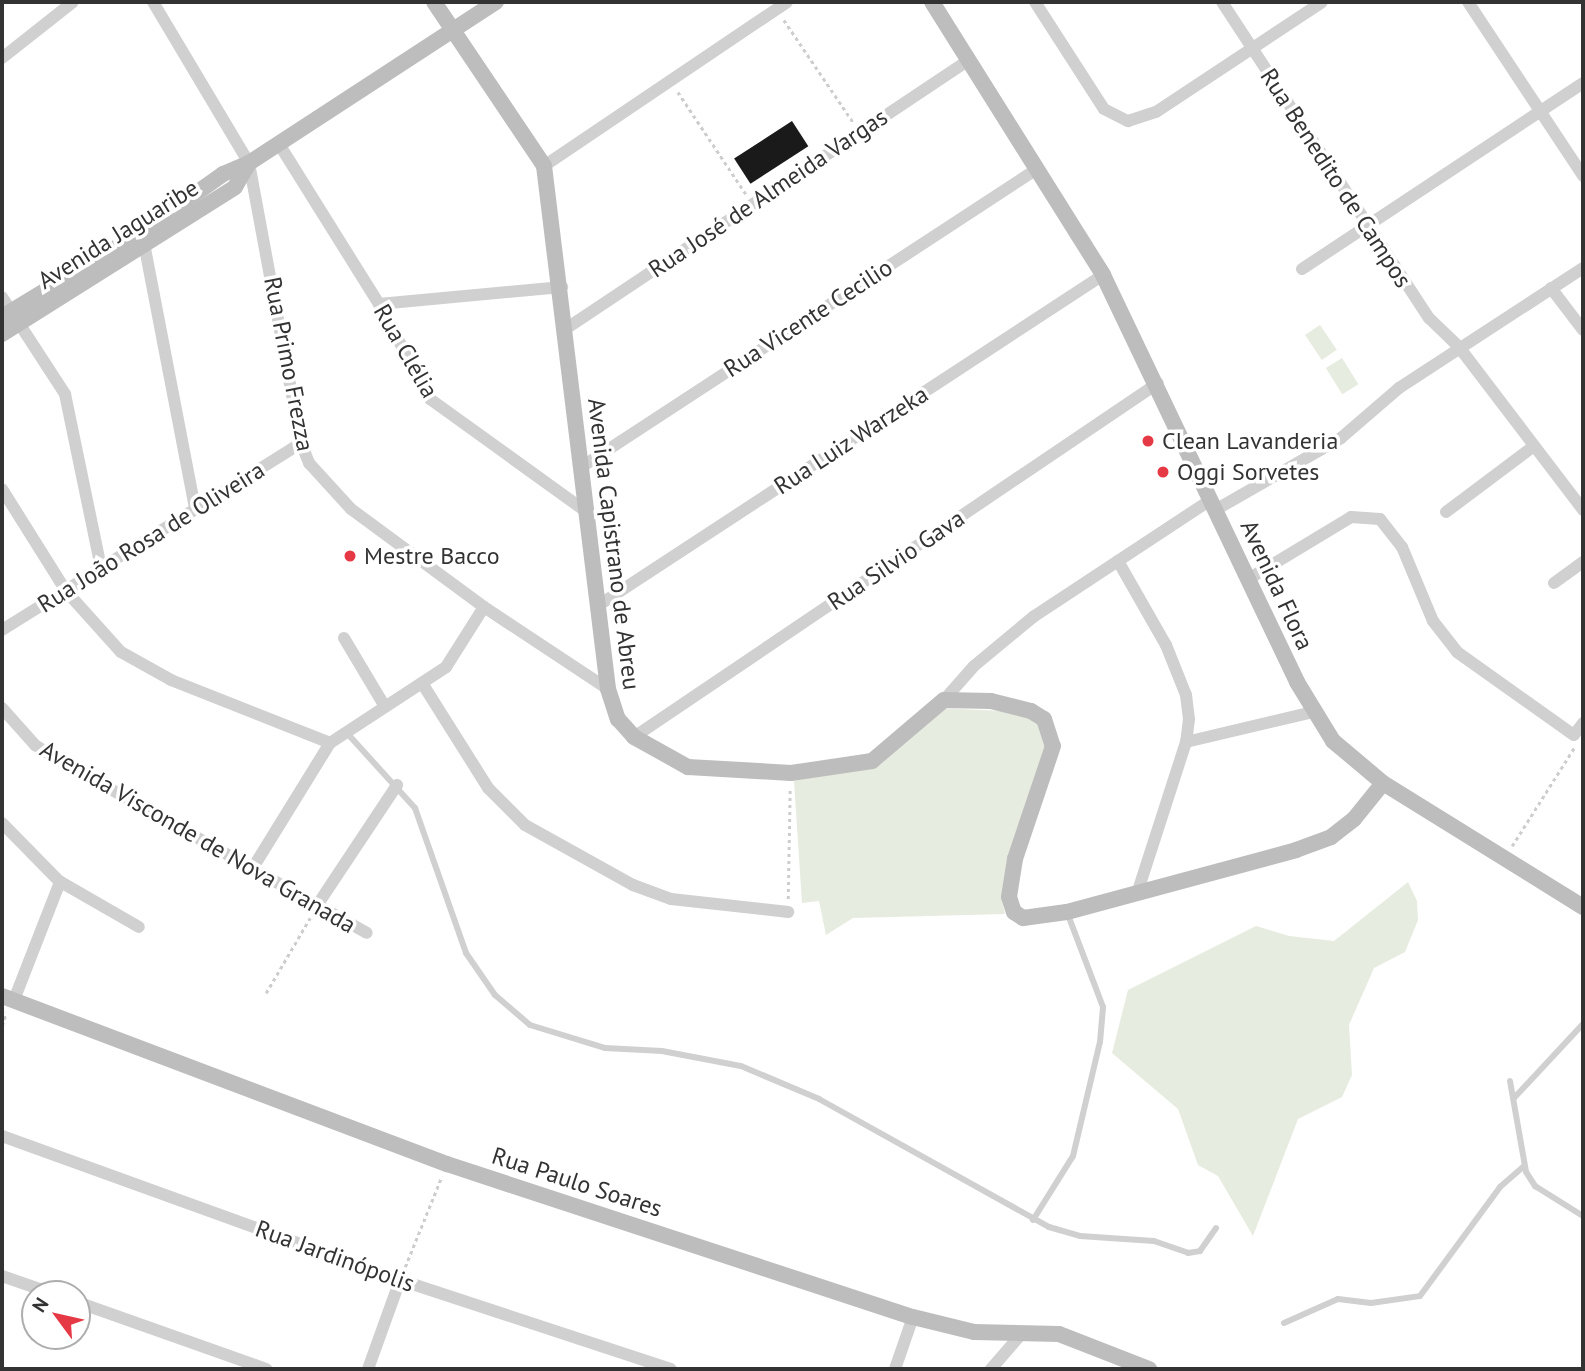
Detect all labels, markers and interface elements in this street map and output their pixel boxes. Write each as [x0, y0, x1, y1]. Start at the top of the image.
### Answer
street label: Rua Benedito de Campos [1254, 63, 1418, 293]
street label: Rua José de Almeida Vargas [643, 102, 893, 284]
street label: Avenida Jaguaribe [32, 173, 204, 295]
street label: Rua Vicente Cecilio [718, 253, 898, 383]
street label: Rua Primo Frezza [258, 274, 320, 454]
street label: Rua Clélia [368, 299, 444, 403]
street label: Rua Luiz Warzeka [768, 379, 934, 501]
street label: Avenida Capistrano de Abreu [582, 396, 646, 692]
place label: Clean Lavanderia [1162, 427, 1338, 455]
marker: Clean Lavanderia [1140, 433, 1156, 449]
street label: Rua João Rosa de Oliveira [32, 455, 270, 619]
place label: Oggi Sorvetes [1177, 458, 1319, 486]
marker: Oggi Sorvetes [1155, 464, 1171, 480]
street label: Rua Silvio Gava [822, 504, 970, 616]
street label: Avenida Flora [1234, 516, 1320, 654]
place label: Mestre Bacco [364, 542, 500, 570]
marker: Mestre Bacco [342, 548, 358, 564]
street label: Avenida Visconde de Nova Granada [35, 734, 361, 940]
street label: Rua Paulo Soares [488, 1141, 666, 1223]
street label: Rua Jardinópolis [252, 1214, 418, 1298]
north arrow [21, 1280, 91, 1350]
text: N [27, 1293, 54, 1316]

